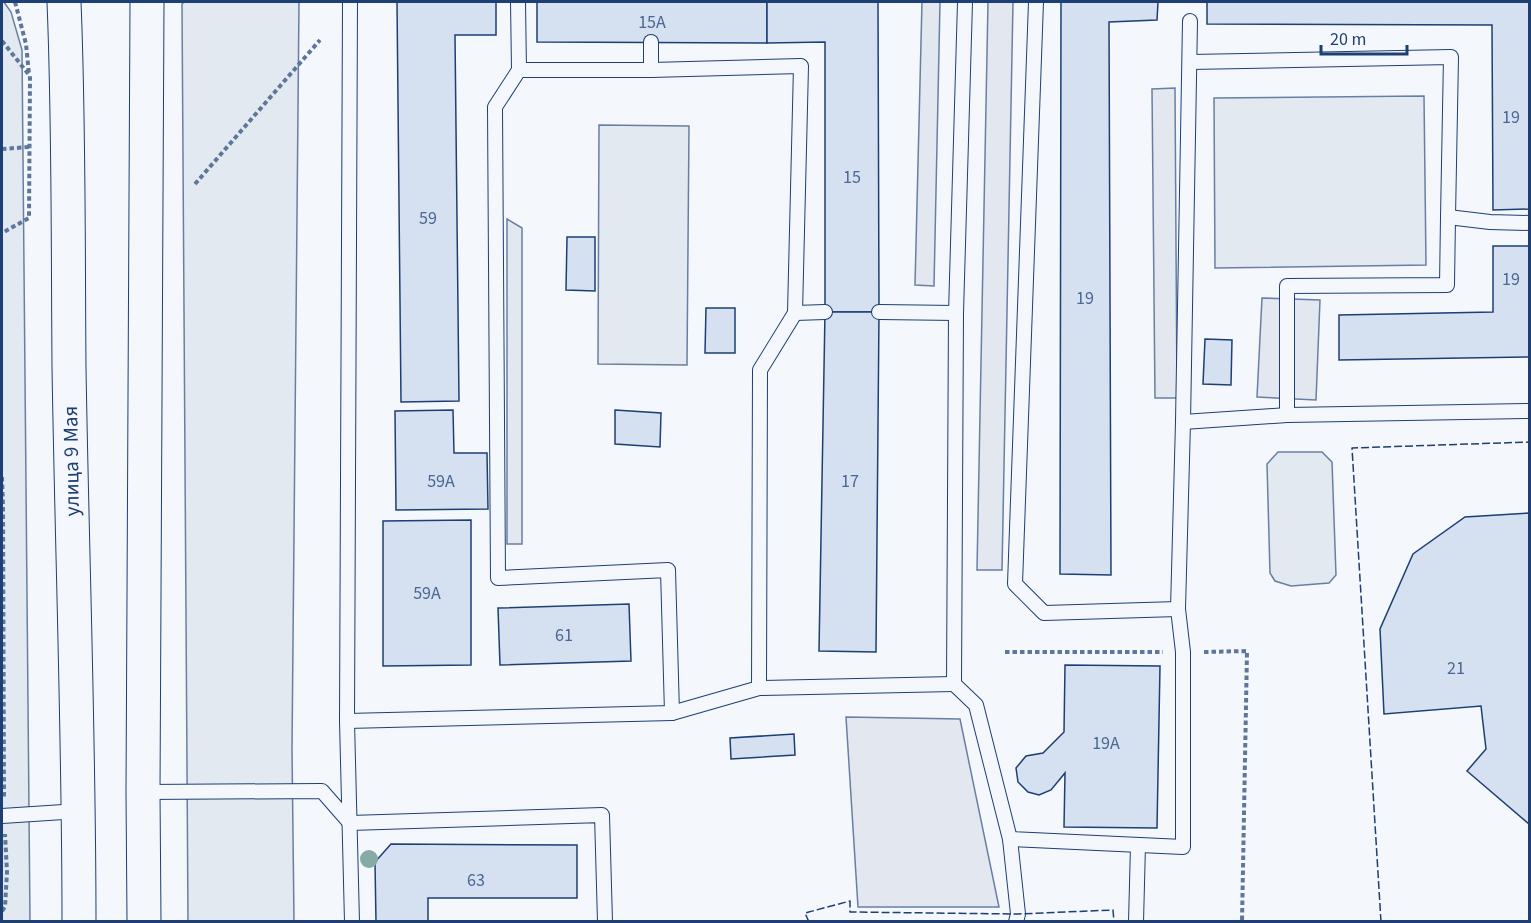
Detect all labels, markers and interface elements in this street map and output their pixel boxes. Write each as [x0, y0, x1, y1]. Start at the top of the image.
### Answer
house number: 15А [638, 10, 666, 35]
scale bar [1321, 18, 1406, 56]
text: 20 m [1330, 27, 1366, 52]
house number: 19 [1502, 105, 1520, 130]
house number: 15 [843, 165, 861, 190]
house number: 59 [419, 206, 437, 231]
house number: 19 [1502, 267, 1520, 292]
house number: 19 [1076, 286, 1094, 311]
street label: улица 9 Мая [55, 405, 87, 517]
house number: 59А [427, 469, 455, 494]
house number: 17 [841, 469, 859, 494]
house number: 59А [413, 581, 441, 606]
house number: 61 [555, 623, 573, 648]
house number: 21 [1447, 656, 1465, 681]
house number: 19А [1092, 731, 1120, 756]
house number: 63 [467, 868, 485, 893]

